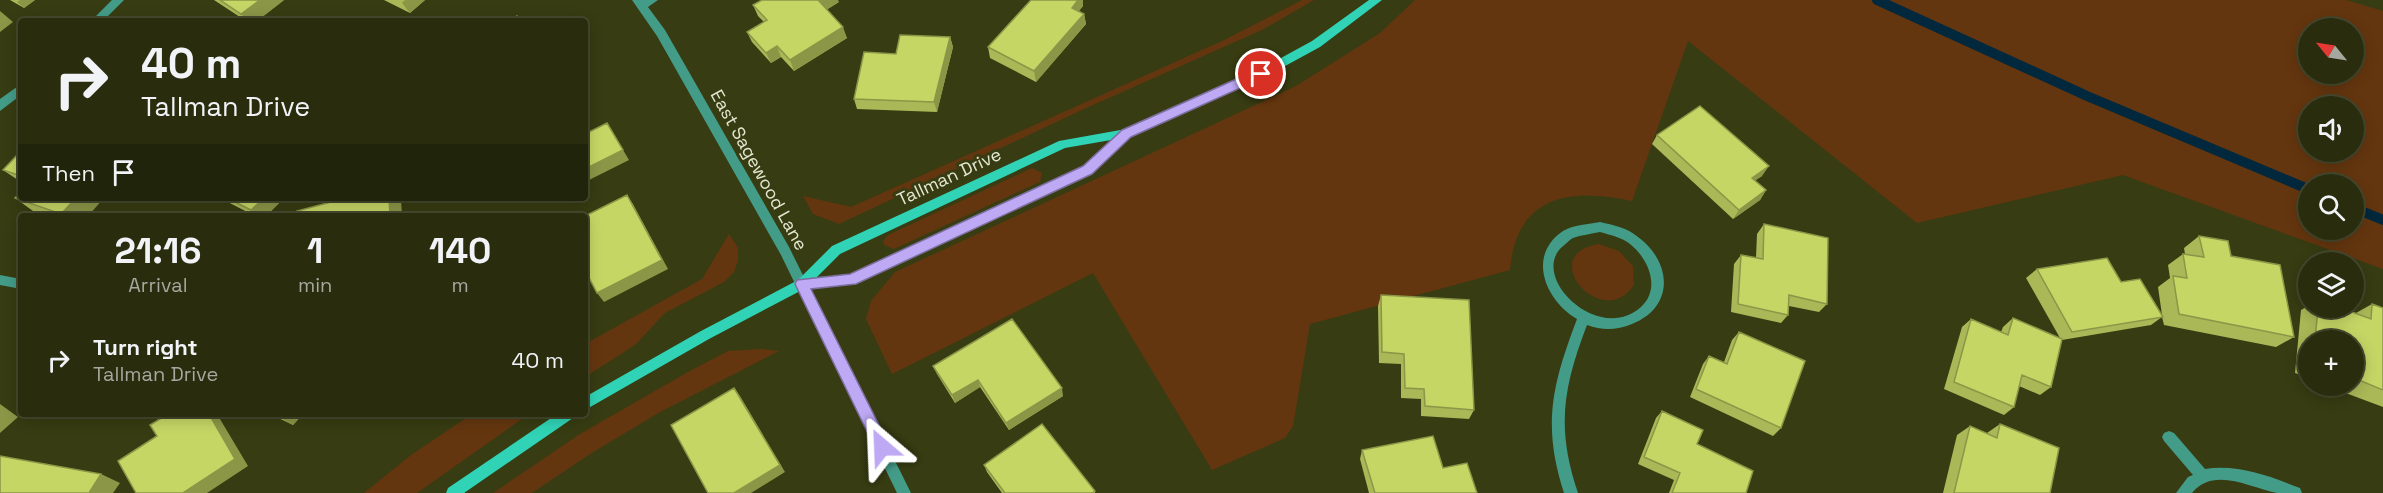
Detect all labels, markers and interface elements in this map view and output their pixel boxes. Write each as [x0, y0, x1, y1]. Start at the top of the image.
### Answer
north arrow [2298, 18, 2364, 84]
map controls [2298, 18, 2364, 396]
text: 40 m [141, 37, 241, 90]
icon: right [42, 42, 120, 120]
pin [1235, 48, 1286, 99]
icon: arrive [1244, 57, 1277, 90]
street label: East Sagewood Lane [706, 85, 813, 254]
text: Tallman Drive [141, 89, 310, 124]
button: sound [2298, 96, 2364, 162]
street label: Tallman Drive [893, 142, 1005, 211]
icon: arrive [107, 156, 140, 189]
text: Then [42, 159, 95, 187]
button: search [2298, 174, 2364, 240]
text: 21:16 [115, 228, 201, 274]
text: 1 [307, 228, 323, 274]
text: 140 [429, 228, 491, 274]
button: layers [2298, 252, 2364, 318]
text: Arrival [128, 272, 188, 298]
text: min [298, 272, 332, 298]
text: m [452, 272, 469, 298]
button: + [2298, 330, 2364, 396]
text: Turn right [93, 333, 198, 361]
icon: right [42, 344, 75, 377]
text: 40 m [512, 346, 564, 374]
text: Tallman Drive [93, 361, 218, 387]
position arrow [850, 415, 914, 479]

